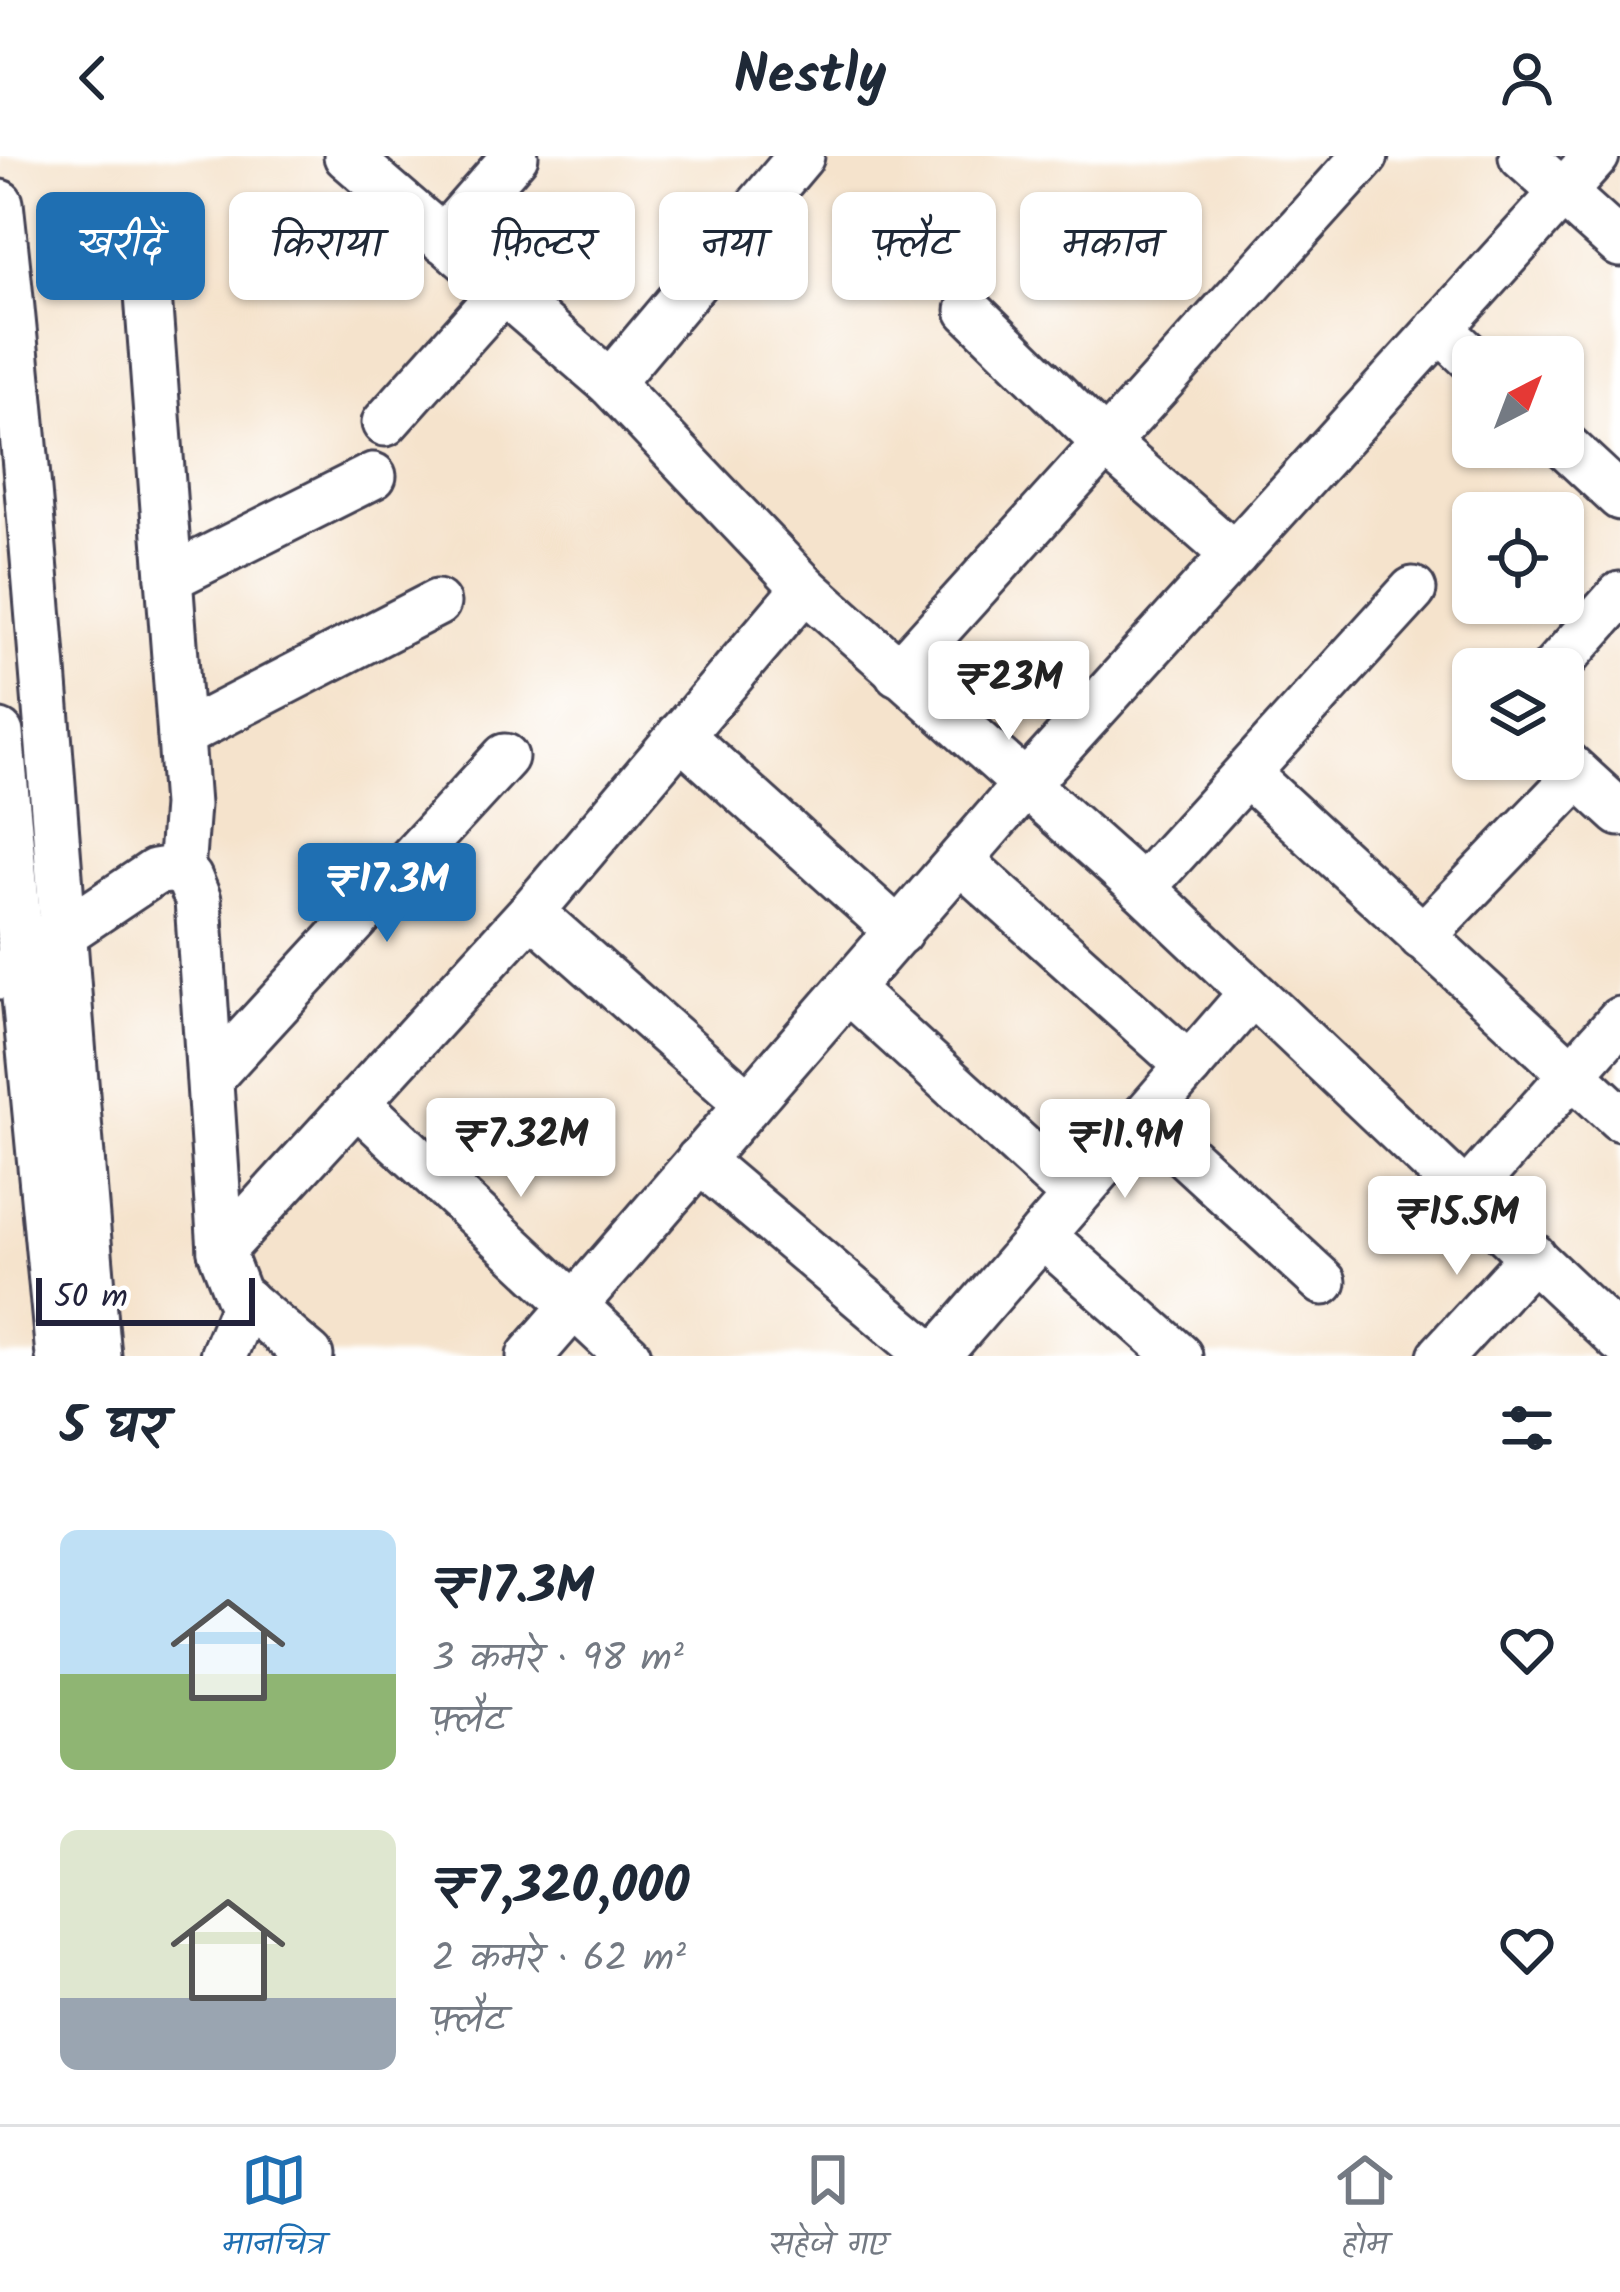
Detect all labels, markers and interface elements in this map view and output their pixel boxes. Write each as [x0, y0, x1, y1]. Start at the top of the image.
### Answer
text: Nestly [734, 35, 886, 121]
icon: back [60, 45, 126, 111]
icon: person [1494, 45, 1560, 111]
chip: खरीदें [36, 192, 205, 300]
chip: किराया [229, 192, 424, 300]
chip: फ़िल्टर [448, 192, 635, 300]
chip: नया [659, 192, 808, 300]
chip: फ़्लैट [832, 192, 996, 300]
chip: मकान [1020, 192, 1202, 300]
north arrow [1452, 336, 1584, 468]
map controls [1452, 336, 1584, 780]
button: locate [1452, 492, 1584, 624]
pin: ₹23M [938, 641, 1080, 743]
button: layers [1452, 648, 1584, 780]
text: ₹23M [955, 649, 1063, 711]
pin: ₹17.3M [289, 843, 485, 945]
text: ₹17.3M [325, 851, 449, 913]
pin: ₹7.32M [423, 1098, 619, 1200]
pin: ₹11.9M [1027, 1099, 1223, 1201]
text: ₹7.32M [453, 1106, 589, 1168]
text: ₹11.9M [1067, 1107, 1183, 1169]
pin: ₹15.5M [1359, 1176, 1555, 1278]
text: ₹15.5M [1395, 1184, 1519, 1246]
scale bar [36, 1272, 255, 1325]
text: 50 m [54, 1272, 128, 1325]
text: 5 घर [60, 1388, 165, 1469]
icon: filters [1494, 1395, 1560, 1461]
text: ₹17.3M [432, 1548, 594, 1629]
icon: home [156, 1578, 300, 1722]
icon: heart [1494, 1617, 1560, 1683]
text: 3 कमरे · 98 m² [432, 1629, 684, 1691]
text: फ़्लैट [432, 1691, 506, 1753]
text: ₹7,320,000 [432, 1848, 689, 1929]
icon: home [156, 1878, 300, 2022]
icon: heart [1494, 1917, 1560, 1983]
text: 2 कमरे · 62 m² [432, 1929, 686, 1991]
text: फ़्लैट [432, 1991, 506, 2053]
tab: मानचित्र [222, 2147, 325, 2272]
tab: सहेजे गए [769, 2147, 887, 2272]
tab: होम [1332, 2147, 1398, 2272]

